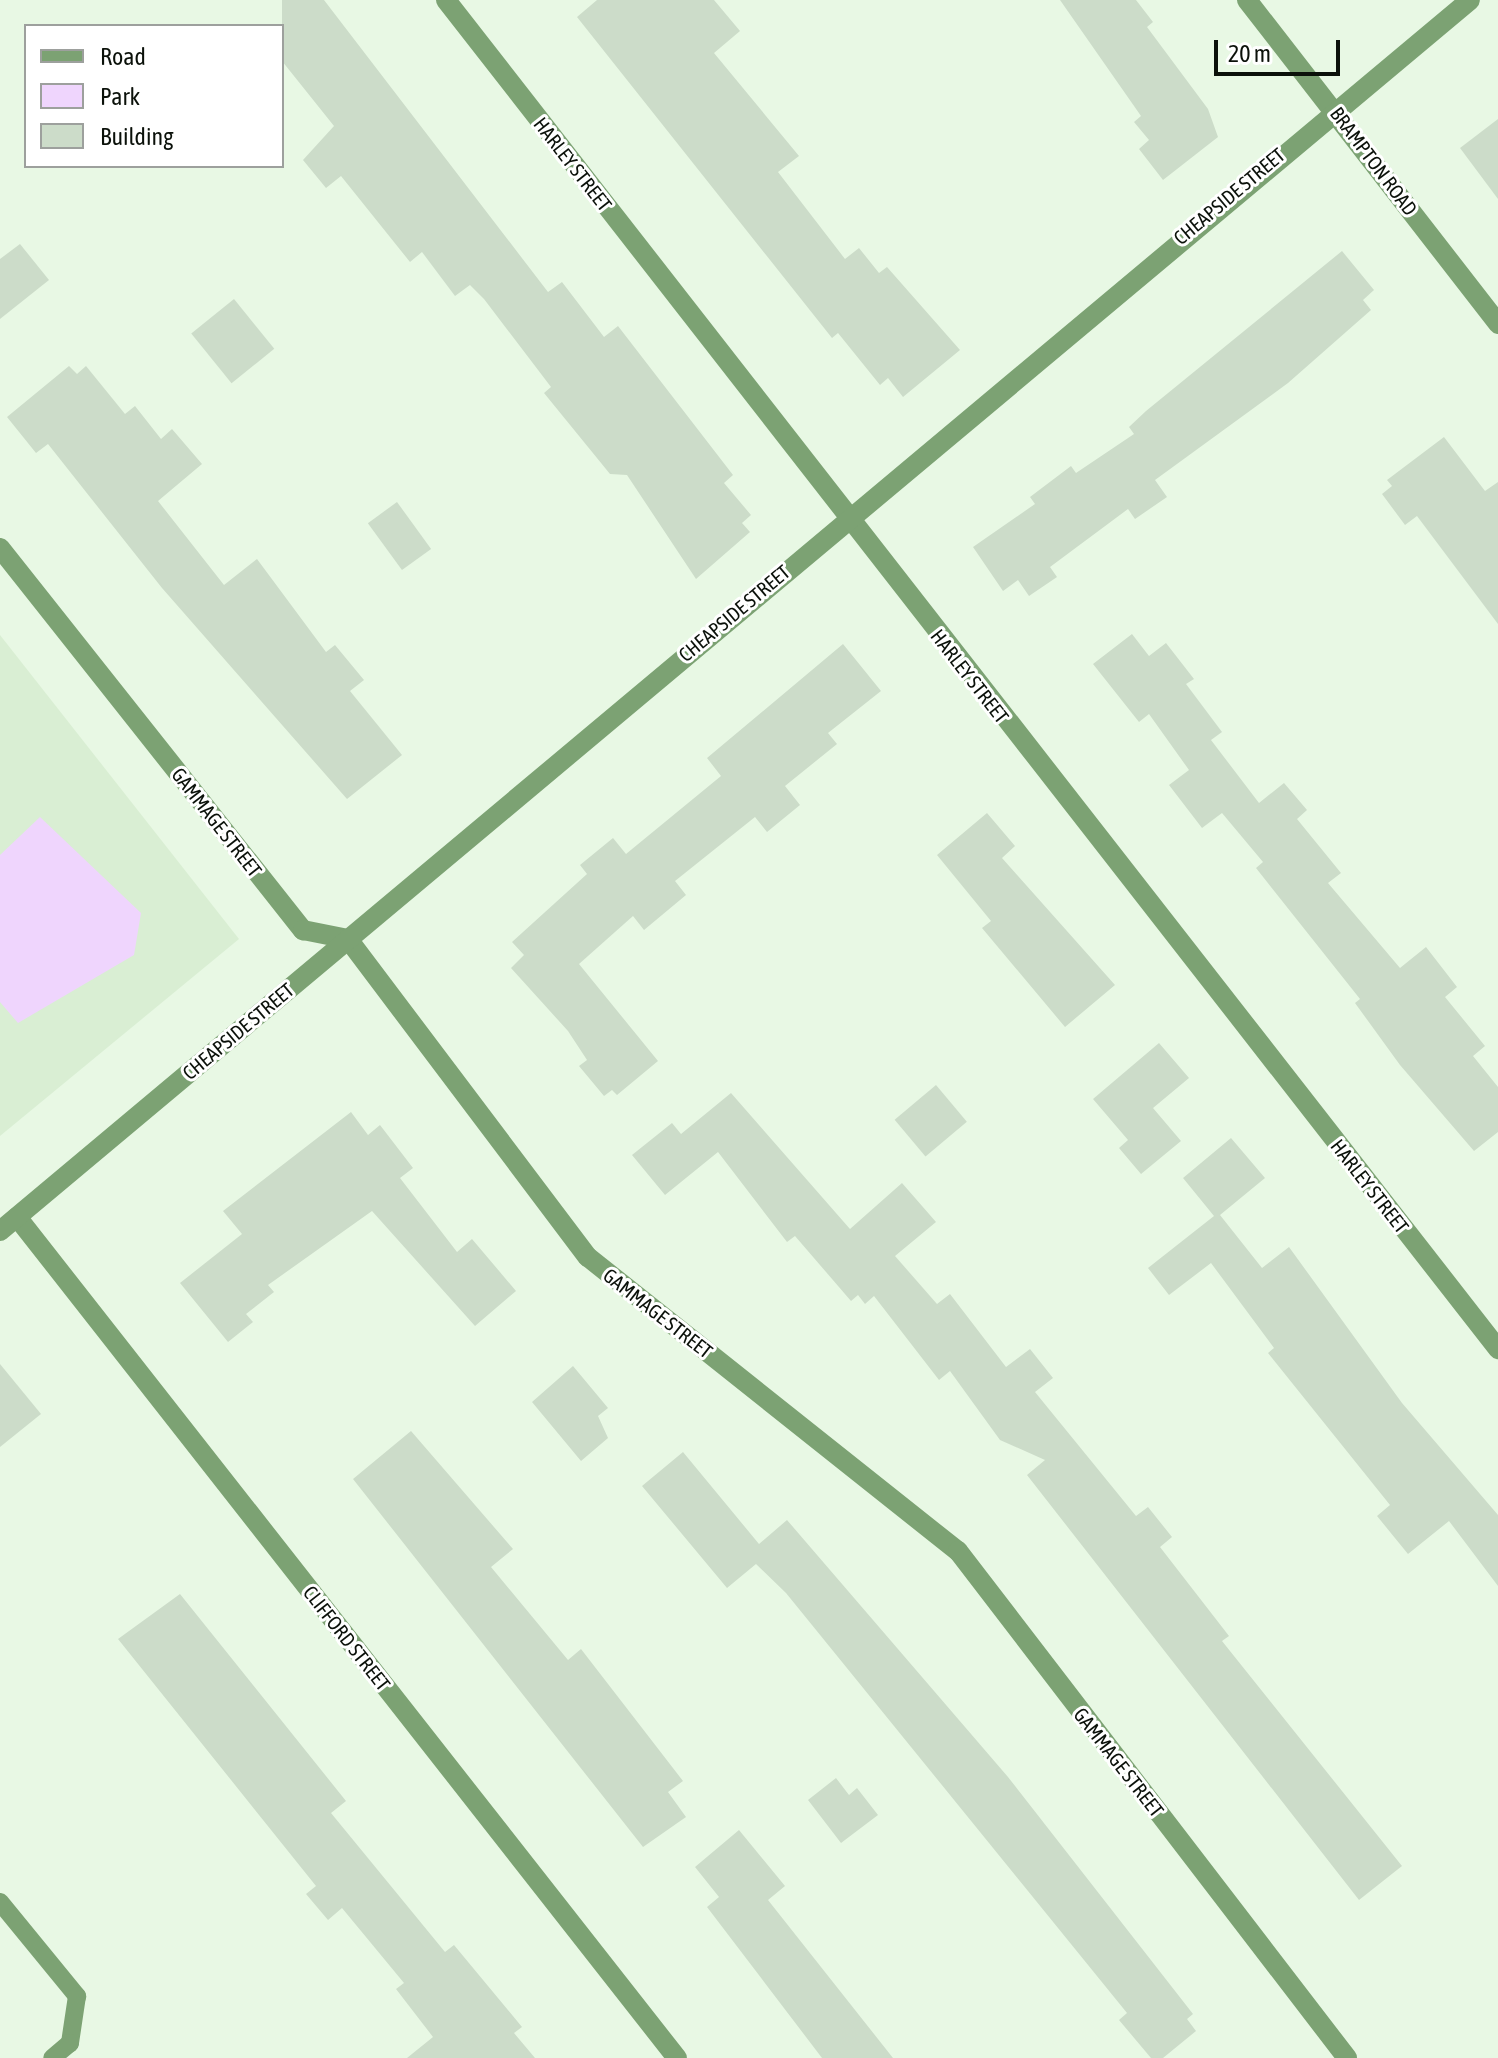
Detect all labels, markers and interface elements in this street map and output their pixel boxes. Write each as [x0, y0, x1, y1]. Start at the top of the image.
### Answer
legend [24, 24, 284, 168]
scale bar [1218, 24, 1344, 74]
text: 20 m [1228, 40, 1271, 67]
text: Road [100, 43, 146, 70]
text: Park [100, 83, 140, 110]
street label: BRAMPTON ROAD [1325, 102, 1423, 220]
street label: HARLEY STREET [529, 112, 617, 216]
text: Building [100, 123, 173, 150]
street label: CHEAPSIDE STREET [1169, 143, 1289, 249]
street label: CHEAPSIDE STREET [674, 560, 794, 666]
street label: HARLEY STREET [926, 624, 1014, 728]
street label: GAMMAGE STREET [167, 763, 267, 881]
street label: CHEAPSIDE STREET [178, 978, 298, 1084]
street label: HARLEY STREET [1326, 1134, 1414, 1238]
street label: GAMMAGE STREET [599, 1263, 717, 1363]
street label: CLIFFORD STREET [299, 1581, 395, 1695]
street label: GAMMAGE STREET [1069, 1703, 1169, 1821]

